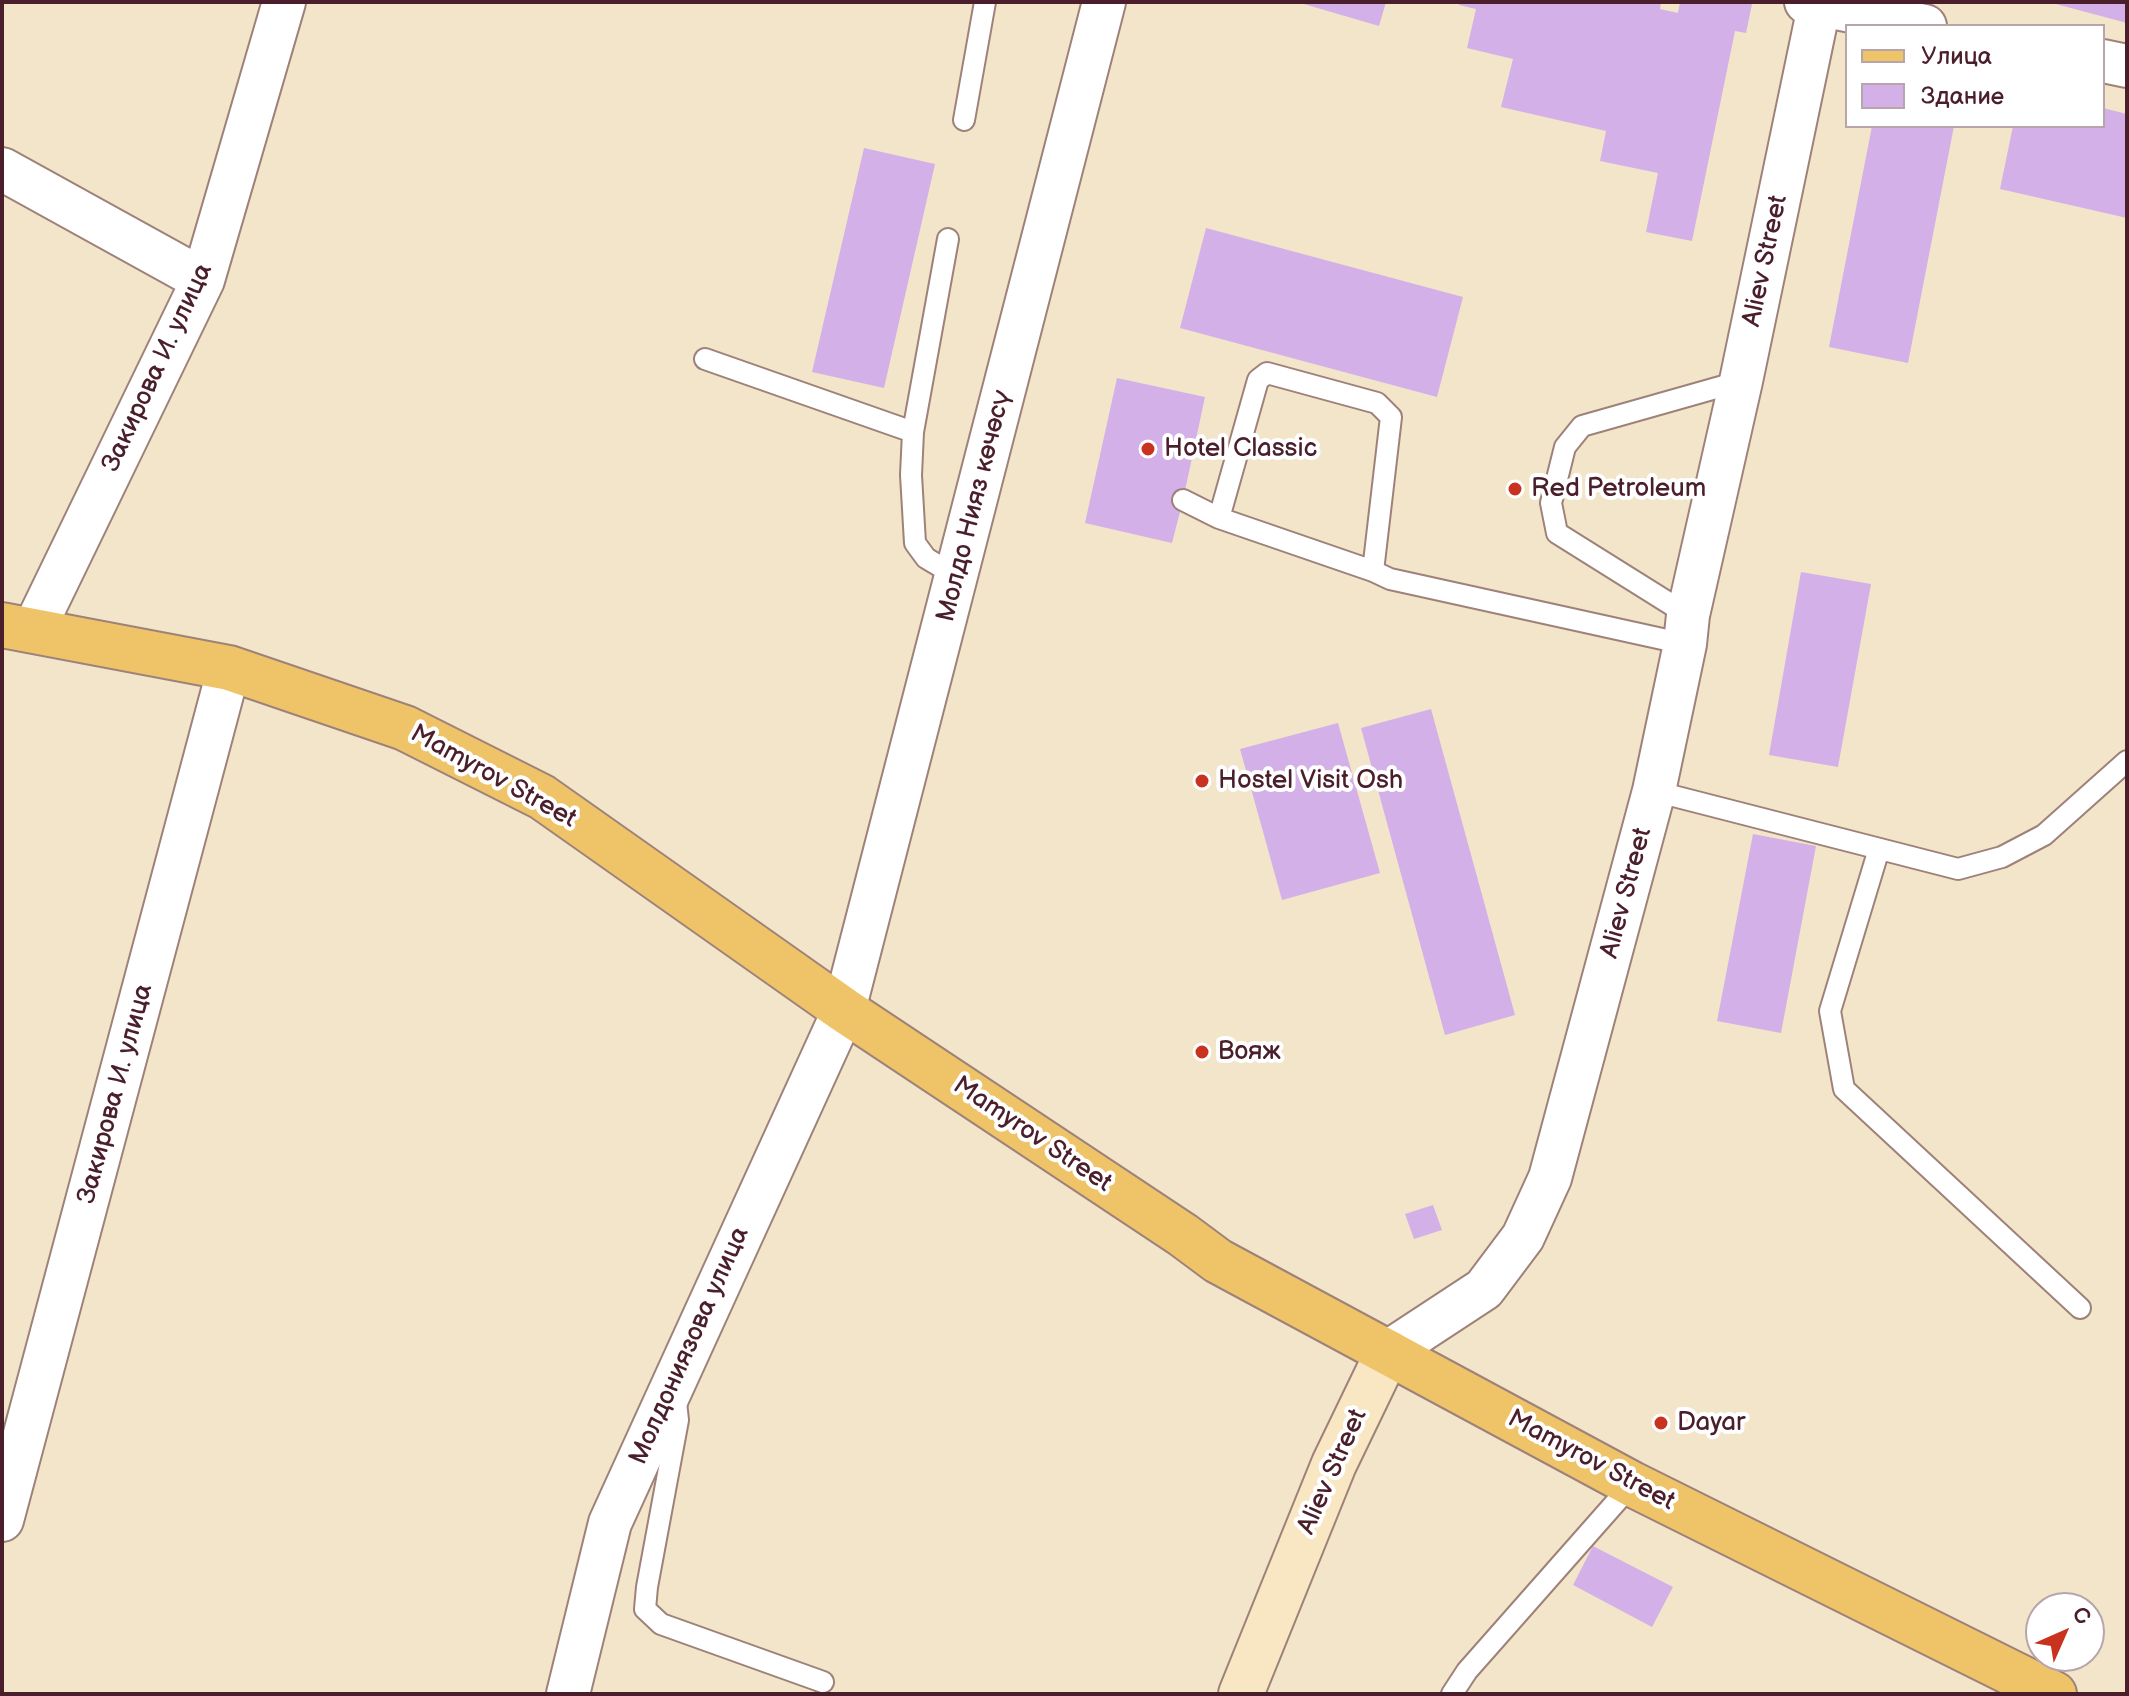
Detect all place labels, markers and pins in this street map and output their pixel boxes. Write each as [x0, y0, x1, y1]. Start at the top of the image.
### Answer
place label: Hotel Classic [1164, 433, 1317, 465]
marker: Hotel Classic [1139, 440, 1157, 458]
place label: Red Petroleum [1531, 473, 1706, 505]
marker: Red Petroleum [1506, 480, 1524, 498]
place label: Hostel Visit Osh [1218, 765, 1403, 797]
marker: Hostel Visit Osh [1193, 772, 1211, 790]
place label: Вояж [1218, 1036, 1281, 1068]
marker: Вояж [1193, 1043, 1211, 1061]
place label: Dayar [1677, 1407, 1745, 1439]
marker: Dayar [1652, 1414, 1670, 1432]

